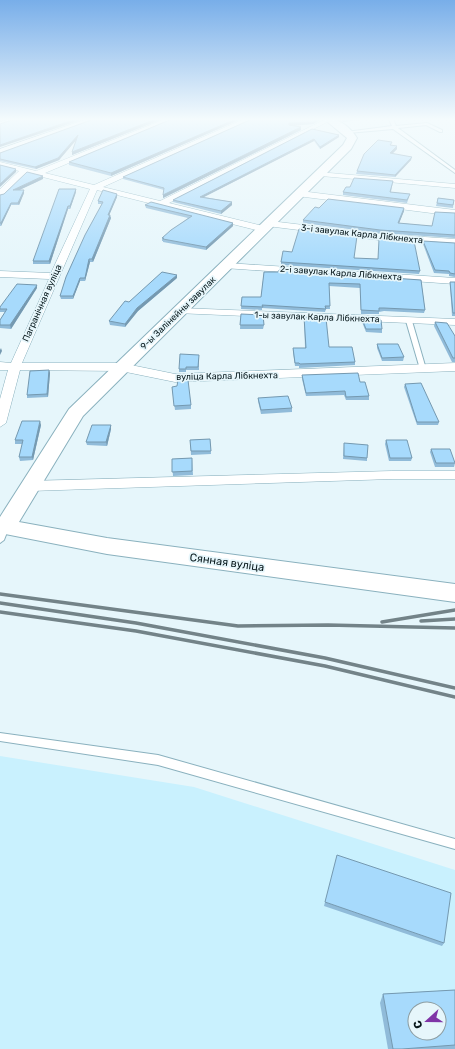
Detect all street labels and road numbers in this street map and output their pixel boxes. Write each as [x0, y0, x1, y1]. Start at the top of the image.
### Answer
street label: 3-і завулак Карла Лібкнехта [301, 223, 424, 245]
street label: Пагранічная вуліца [20, 263, 64, 343]
street label: 2-і завулак Карла Лібкнехта [280, 264, 402, 282]
street label: 9-ы Залінейны завулак [138, 274, 218, 351]
street label: 1-ы завулак Карла Лібкнехта [254, 310, 380, 324]
street label: вуліца Карла Лібкнехта [176, 370, 278, 382]
street label: Сянная вуліца [189, 551, 265, 574]

